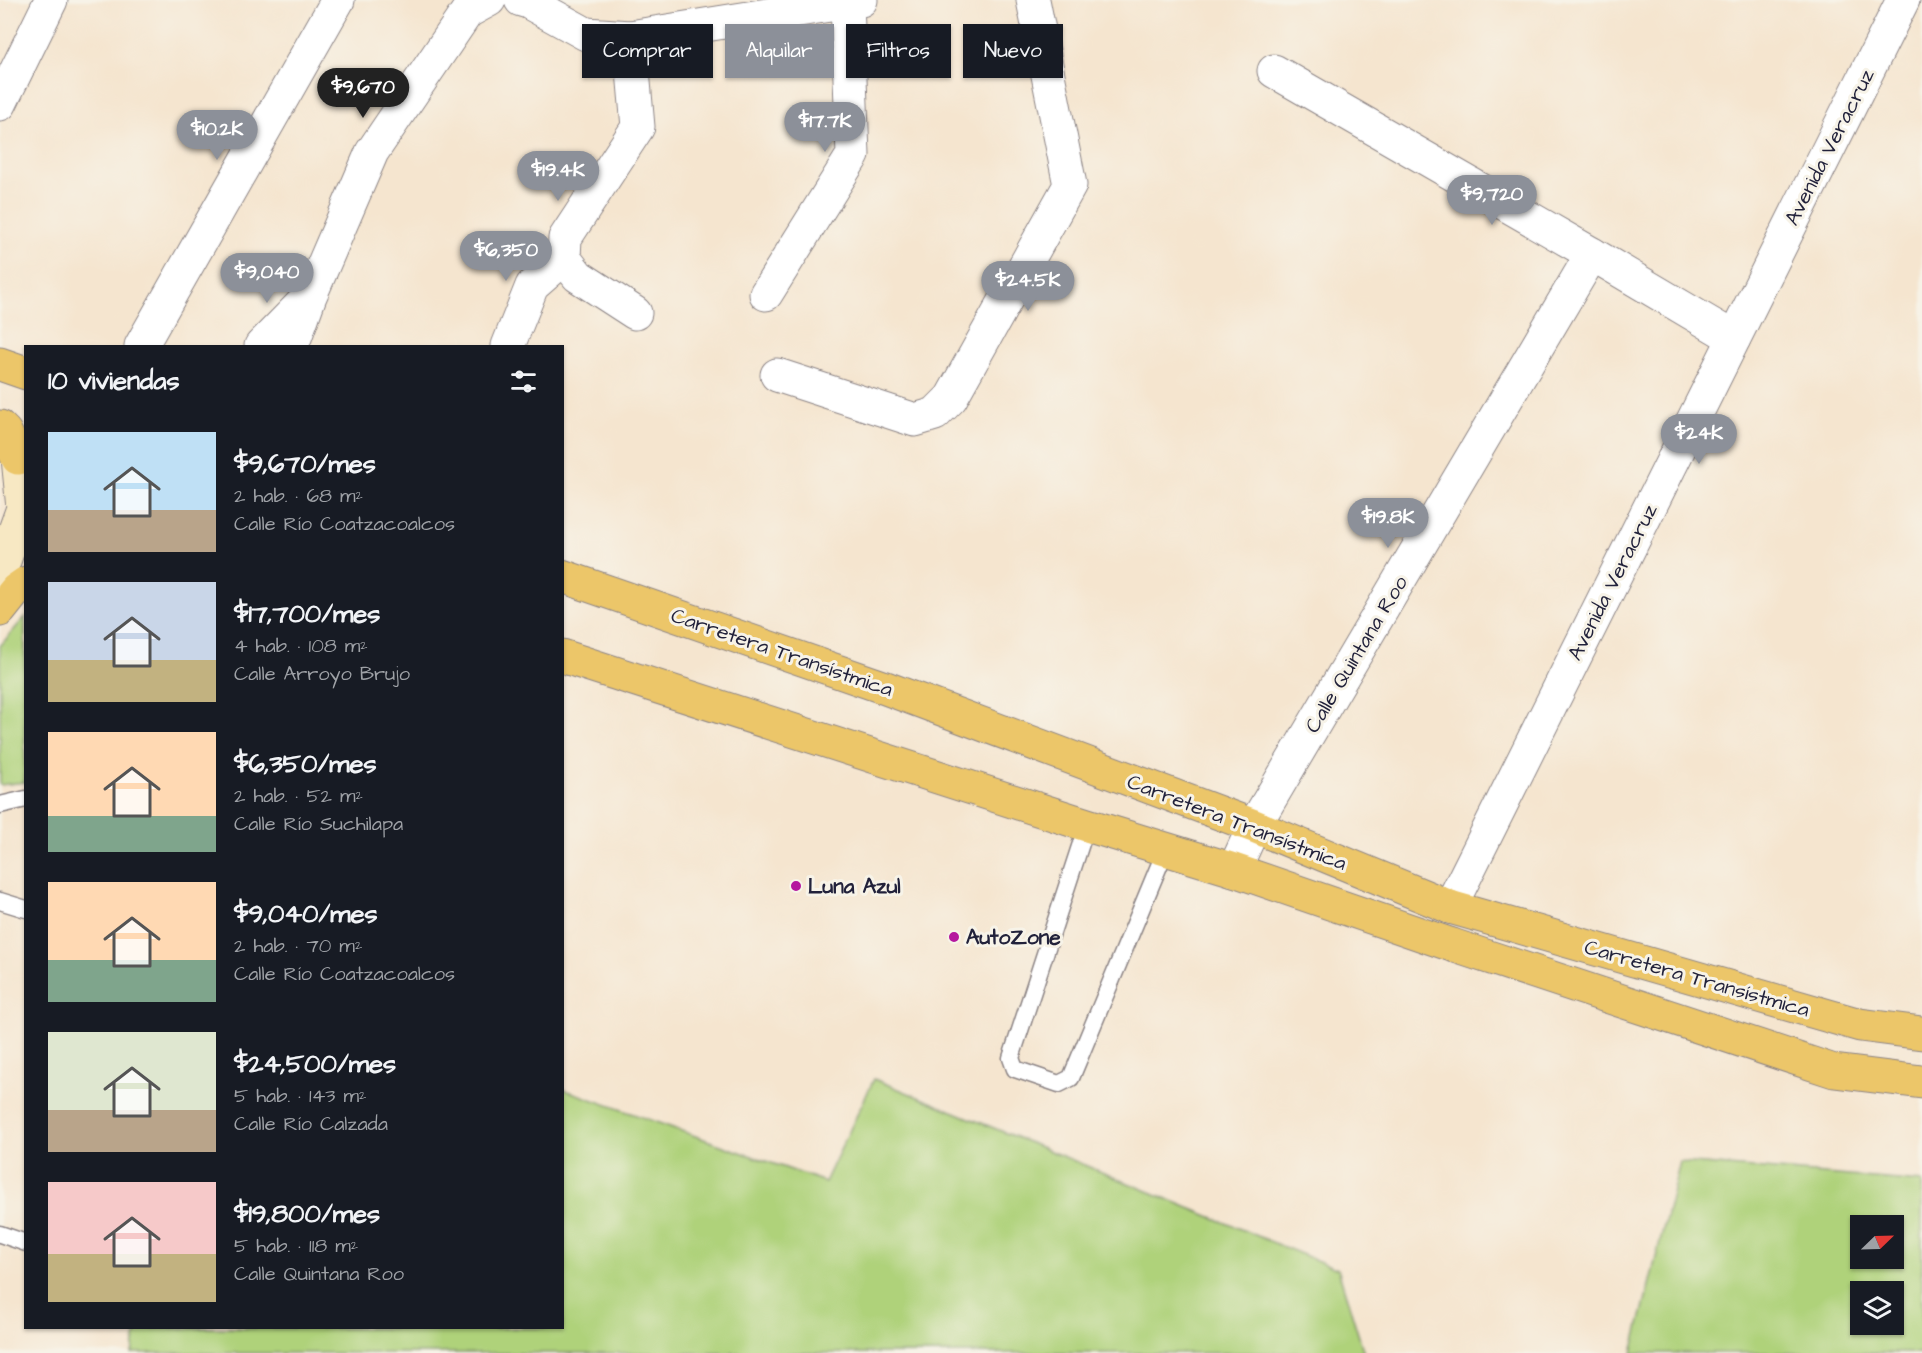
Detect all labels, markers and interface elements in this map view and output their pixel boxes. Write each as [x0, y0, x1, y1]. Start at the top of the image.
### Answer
chip: Comprar [582, 24, 713, 78]
chip: Alquilar [725, 24, 834, 78]
chip: Filtros [846, 24, 951, 78]
chip: Nuevo [963, 24, 1063, 78]
street label: Avenida Veracruz [1777, 63, 1882, 230]
pin: $9,670 [314, 68, 412, 119]
text: $9,670 [331, 73, 395, 101]
pin: $17.7K [776, 102, 874, 153]
text: $17.7K [798, 107, 852, 135]
pin: $10.2K [168, 110, 266, 161]
text: $10.2K [191, 115, 243, 143]
pin: $19.4K [509, 151, 607, 202]
text: $19.4K [531, 156, 585, 184]
pin: $9,720 [1443, 175, 1541, 226]
text: $9,720 [1461, 180, 1523, 208]
pin: $6,350 [457, 231, 555, 282]
text: $6,350 [474, 236, 538, 264]
pin: $9,040 [218, 253, 316, 304]
text: $9,040 [235, 258, 299, 286]
pin: $24.5K [979, 261, 1077, 312]
text: $24.5K [995, 266, 1061, 294]
text: 10 viviendas [48, 363, 180, 399]
icon: filters [507, 365, 540, 398]
pin: $24K [1663, 414, 1735, 465]
text: $24K [1675, 419, 1723, 447]
text: $9,670/mes [234, 446, 376, 482]
icon: home [96, 456, 168, 528]
text: 2 hab. · 68 m² [234, 482, 363, 510]
pin: $19.8K [1339, 498, 1437, 549]
street label: Avenida Veracruz [1560, 498, 1665, 665]
text: $19.8K [1362, 503, 1414, 531]
text: Calle Río Coatzacoalcos [234, 510, 455, 538]
street label: Calle Quintana Roo [1298, 570, 1415, 738]
text: $17,700/mes [234, 596, 380, 632]
street label: Carretera Transístmica [667, 601, 897, 704]
icon: home [96, 606, 168, 678]
text: 4 hab. · 108 m² [234, 632, 368, 660]
text: Calle Arroyo Brujo [234, 660, 410, 688]
text: $6,350/mes [234, 746, 377, 782]
icon: home [96, 756, 168, 828]
street label: Carretera Transístmica [1123, 767, 1351, 878]
text: 2 hab. · 52 m² [234, 782, 363, 810]
text: Calle Río Suchilapa [234, 810, 403, 838]
place label: Luna Azul [808, 872, 901, 901]
marker: Luna Azul [789, 879, 803, 893]
text: $9,040/mes [234, 896, 378, 932]
icon: home [96, 906, 168, 978]
place label: AutoZone [966, 923, 1061, 952]
marker: AutoZone [947, 930, 961, 944]
text: 2 hab. · 70 m² [234, 932, 362, 960]
street label: Carretera Transístmica [1581, 932, 1813, 1025]
text: Calle Río Coatzacoalcos [234, 960, 455, 988]
text: $24,500/mes [234, 1046, 396, 1082]
icon: home [96, 1056, 168, 1128]
text: 5 hab. · 143 m² [234, 1082, 367, 1110]
text: Calle Río Calzada [234, 1110, 388, 1138]
text: $19,800/mes [234, 1196, 380, 1232]
icon: home [96, 1206, 168, 1278]
north arrow [1850, 1215, 1904, 1269]
map controls [1850, 1215, 1904, 1335]
text: 5 hab. · 118 m² [234, 1232, 358, 1260]
text: Calle Quintana Roo [234, 1260, 404, 1288]
button: layers [1850, 1281, 1904, 1335]

